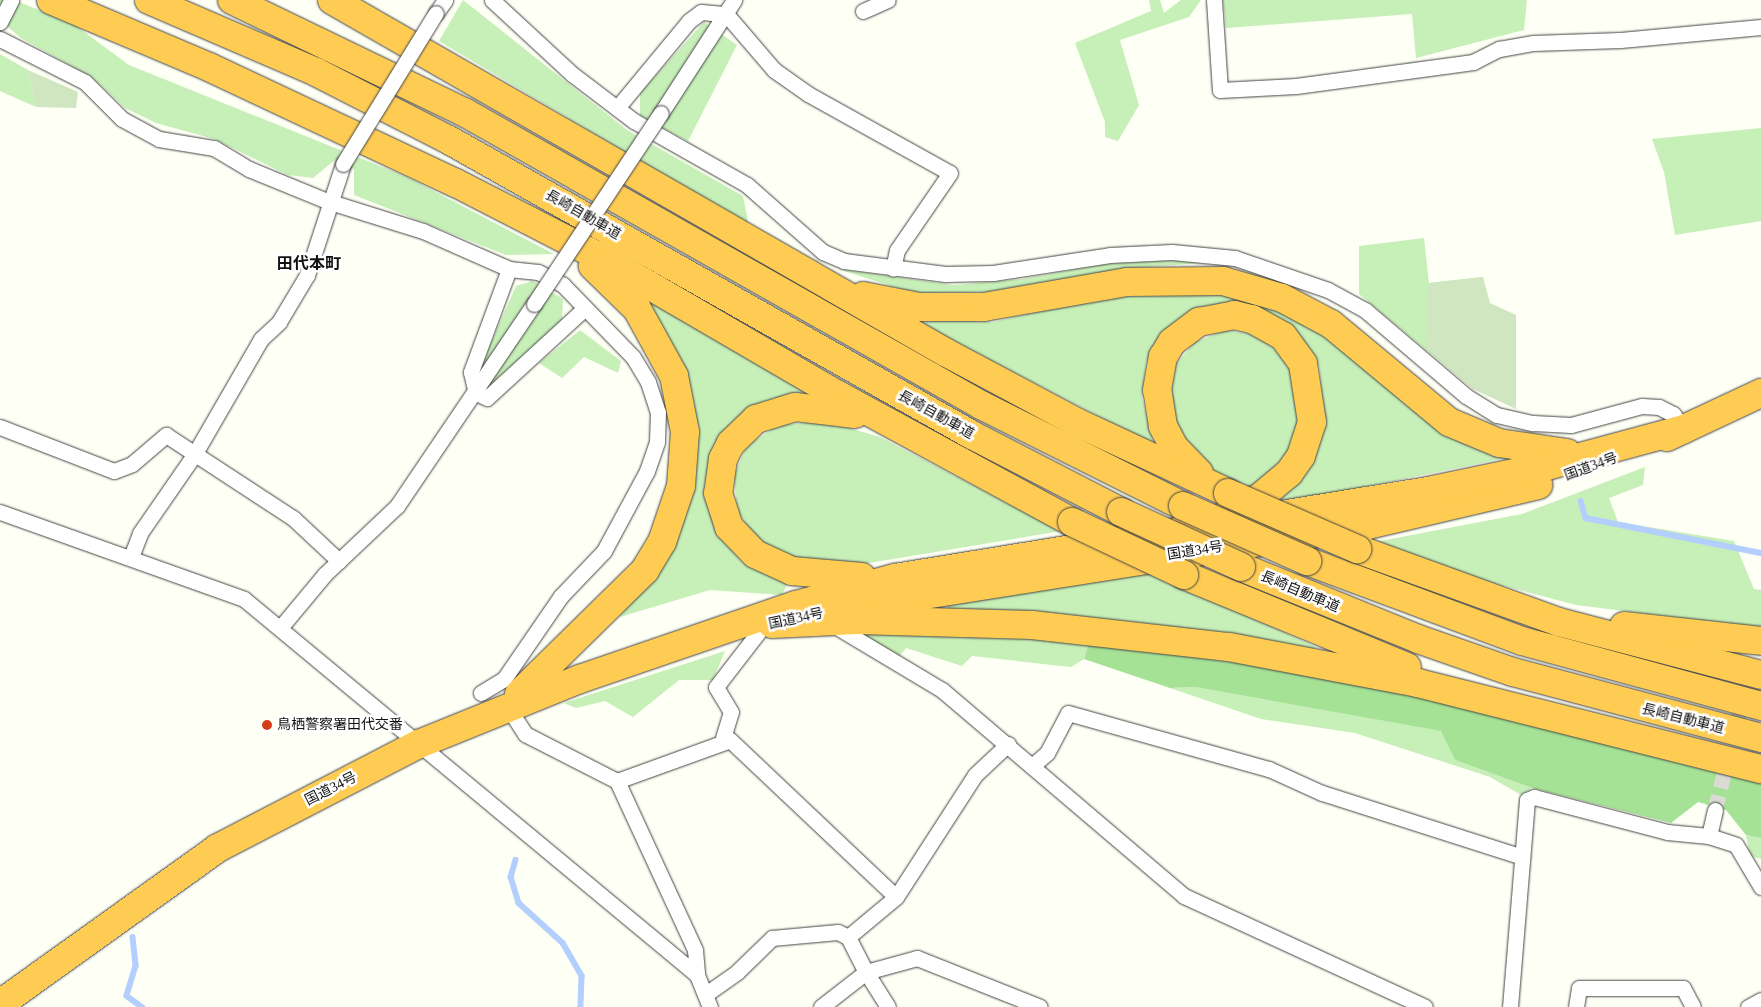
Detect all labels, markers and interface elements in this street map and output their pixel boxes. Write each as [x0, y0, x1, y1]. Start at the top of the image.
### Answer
street label: 長崎自動車道 [542, 187, 624, 243]
district label: 田代本町 [277, 254, 341, 274]
street label: 長崎自動車道 [895, 387, 977, 443]
street label: 国道34号 [1562, 450, 1620, 484]
street label: 国道34号 [1166, 538, 1224, 564]
street label: 長崎自動車道 [1258, 568, 1342, 616]
street label: 国道34号 [767, 605, 825, 633]
street label: 長崎自動車道 [1640, 701, 1726, 737]
place label: 鳥栖警察署田代交番 [277, 717, 403, 733]
marker: 鳥栖警察署田代交番 [261, 719, 273, 731]
street label: 国道34号 [302, 769, 360, 809]

